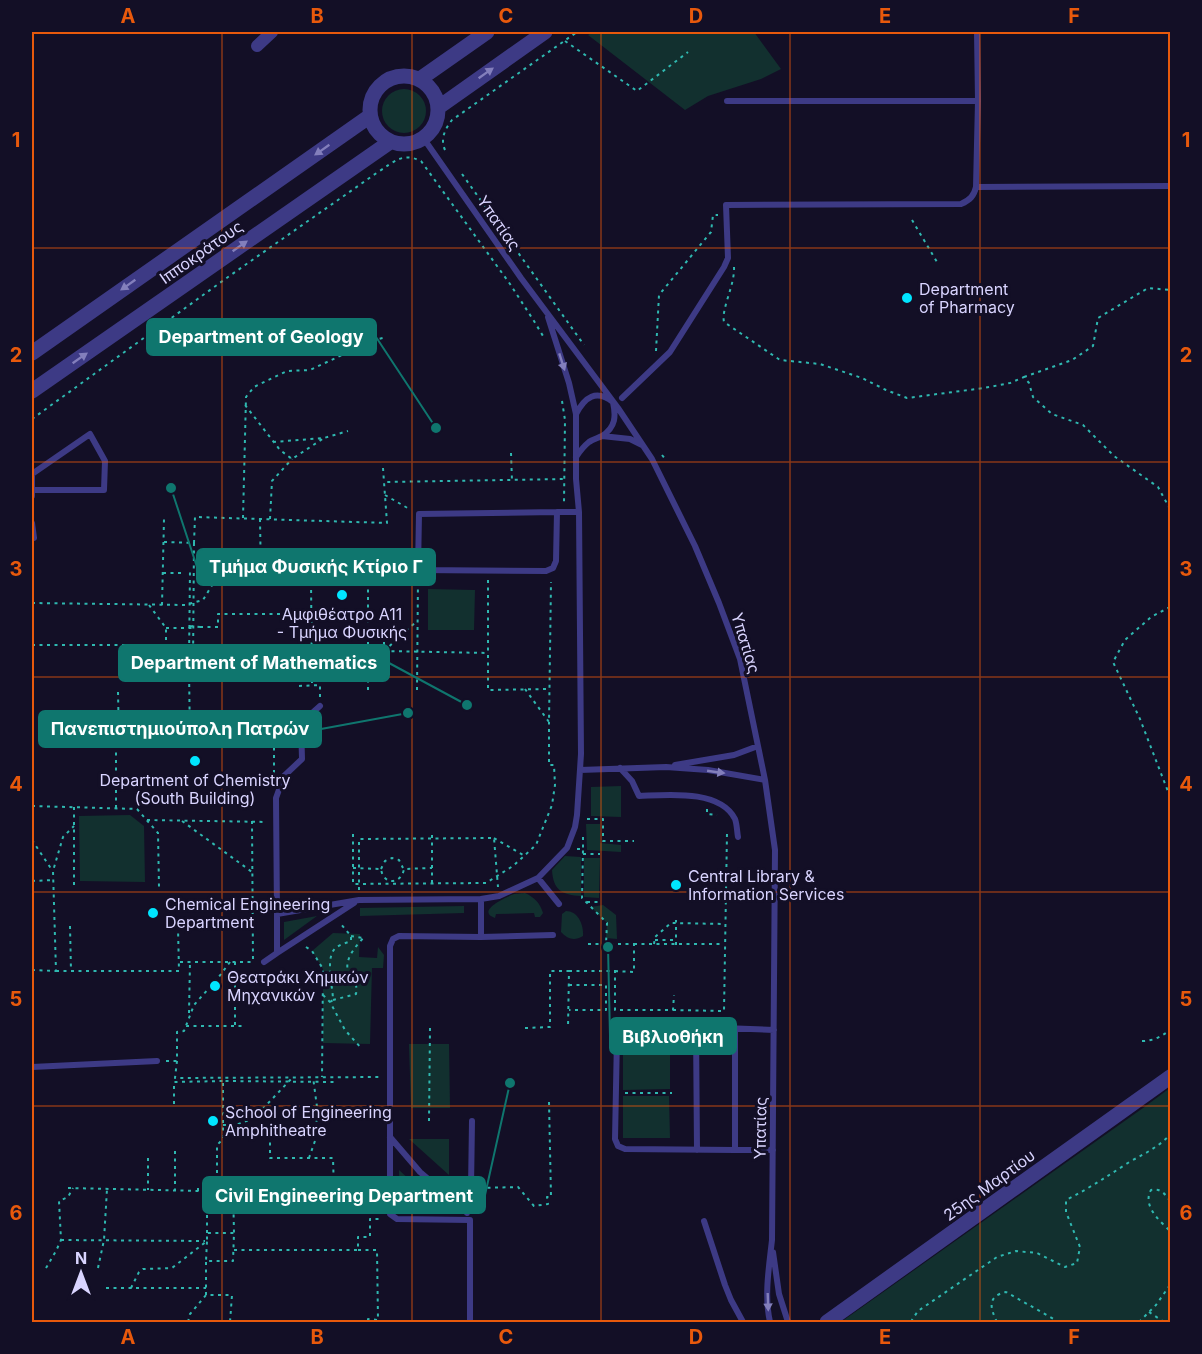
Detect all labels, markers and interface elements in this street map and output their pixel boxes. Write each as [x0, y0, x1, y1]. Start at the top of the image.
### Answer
text: A [121, 4, 136, 28]
text: B [310, 4, 324, 28]
text: C [499, 4, 513, 28]
text: D [689, 4, 703, 28]
text: E [879, 4, 891, 28]
text: F [1068, 4, 1080, 28]
one-way arrow [478, 67, 494, 79]
text: 1 [12, 128, 20, 152]
text: 1 [1182, 128, 1190, 152]
one-way arrow [315, 144, 331, 156]
street label: Υπατίας [473, 192, 525, 254]
street label: Ιπποκράτους [155, 216, 247, 288]
one-way arrow [231, 240, 247, 252]
one-way arrow [120, 279, 136, 290]
place label: Department of Pharmacy [919, 279, 1015, 317]
marker: Department of Pharmacy [900, 291, 914, 305]
callout: Department of Geology [147, 319, 376, 355]
text: Department of Geology [158, 326, 364, 347]
text: 2 [10, 343, 22, 367]
text: 2 [1180, 343, 1192, 367]
one-way arrow [71, 352, 87, 364]
one-way arrow [558, 353, 567, 371]
callout: Τμήμα Φυσικής Κτίριο Γ [197, 549, 435, 585]
text: Τμήμα Φυσικής Κτίριο Γ [209, 556, 423, 577]
text: 3 [10, 557, 22, 581]
text: 3 [1180, 557, 1192, 581]
marker: Αμφιθέατρο Α11 - Τμήμα Φυσικής [335, 588, 349, 602]
place label: Αμφιθέατρο Α11 - Τμήμα Φυσικής [277, 604, 407, 642]
street label: Υπατίας [727, 610, 765, 676]
callout: Department of Mathematics [119, 645, 389, 681]
text: Department of Mathematics [131, 652, 377, 673]
callout: Πανεπιστημιούπολη Πατρών [39, 711, 321, 747]
text: Πανεπιστημιούπολη Πατρών [51, 718, 309, 739]
marker: Department of Chemistry (South Building) [188, 754, 202, 768]
one-way arrow [706, 767, 725, 776]
place label: Department of Chemistry (South Building) [99, 770, 291, 808]
text: 4 [9, 772, 23, 796]
text: 4 [1179, 772, 1193, 796]
place label: Central Library & Information Services [688, 866, 844, 904]
marker: Central Library & Information Services [669, 878, 683, 892]
place label: Chemical Engineering Department [165, 894, 330, 932]
marker: Chemical Engineering Department [146, 906, 160, 920]
place label: Θεατράκι Χημικών Μηχανικών [227, 967, 369, 1005]
marker: Θεατράκι Χημικών Μηχανικών [208, 979, 222, 993]
text: 5 [10, 987, 22, 1011]
text: 5 [1180, 987, 1192, 1011]
callout: Βιβλιοθήκη [610, 1018, 736, 1054]
text: Βιβλιοθήκη [622, 1026, 724, 1047]
street label: Υπατίας [749, 1097, 771, 1159]
place label: School of Engineering Amphitheatre [225, 1102, 392, 1140]
marker: School of Engineering Amphitheatre [206, 1114, 220, 1128]
street label: 25ης Μαρτίου [939, 1145, 1039, 1225]
callout: Civil Engineering Department [203, 1177, 485, 1213]
text: Civil Engineering Department [215, 1185, 473, 1206]
text: 6 [10, 1201, 23, 1225]
text: 6 [1180, 1201, 1193, 1225]
north arrow [51, 1243, 111, 1303]
text: N [75, 1248, 87, 1268]
one-way arrow [764, 1293, 773, 1312]
text: A [121, 1325, 136, 1349]
text: B [310, 1325, 324, 1349]
text: C [499, 1325, 513, 1349]
text: D [689, 1325, 703, 1349]
text: E [879, 1325, 891, 1349]
text: F [1068, 1325, 1080, 1349]

